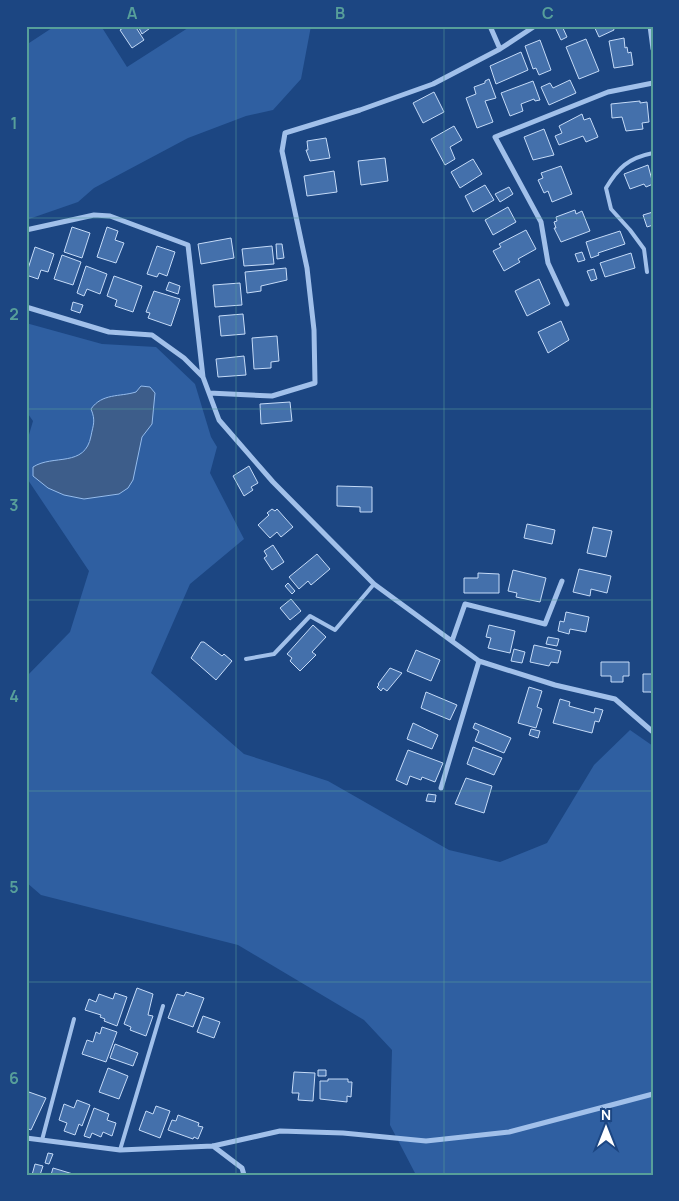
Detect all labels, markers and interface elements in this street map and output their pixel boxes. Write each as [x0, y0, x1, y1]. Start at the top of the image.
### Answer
text: A [127, 2, 138, 24]
text: B [335, 2, 345, 24]
text: C [542, 2, 554, 24]
text: 1 [10, 112, 18, 134]
text: 2 [9, 303, 19, 325]
text: 3 [9, 494, 19, 516]
text: 4 [9, 685, 19, 707]
text: 5 [9, 876, 19, 898]
text: 6 [9, 1067, 19, 1089]
north arrow [582, 1104, 632, 1154]
text: N [601, 1105, 611, 1124]

